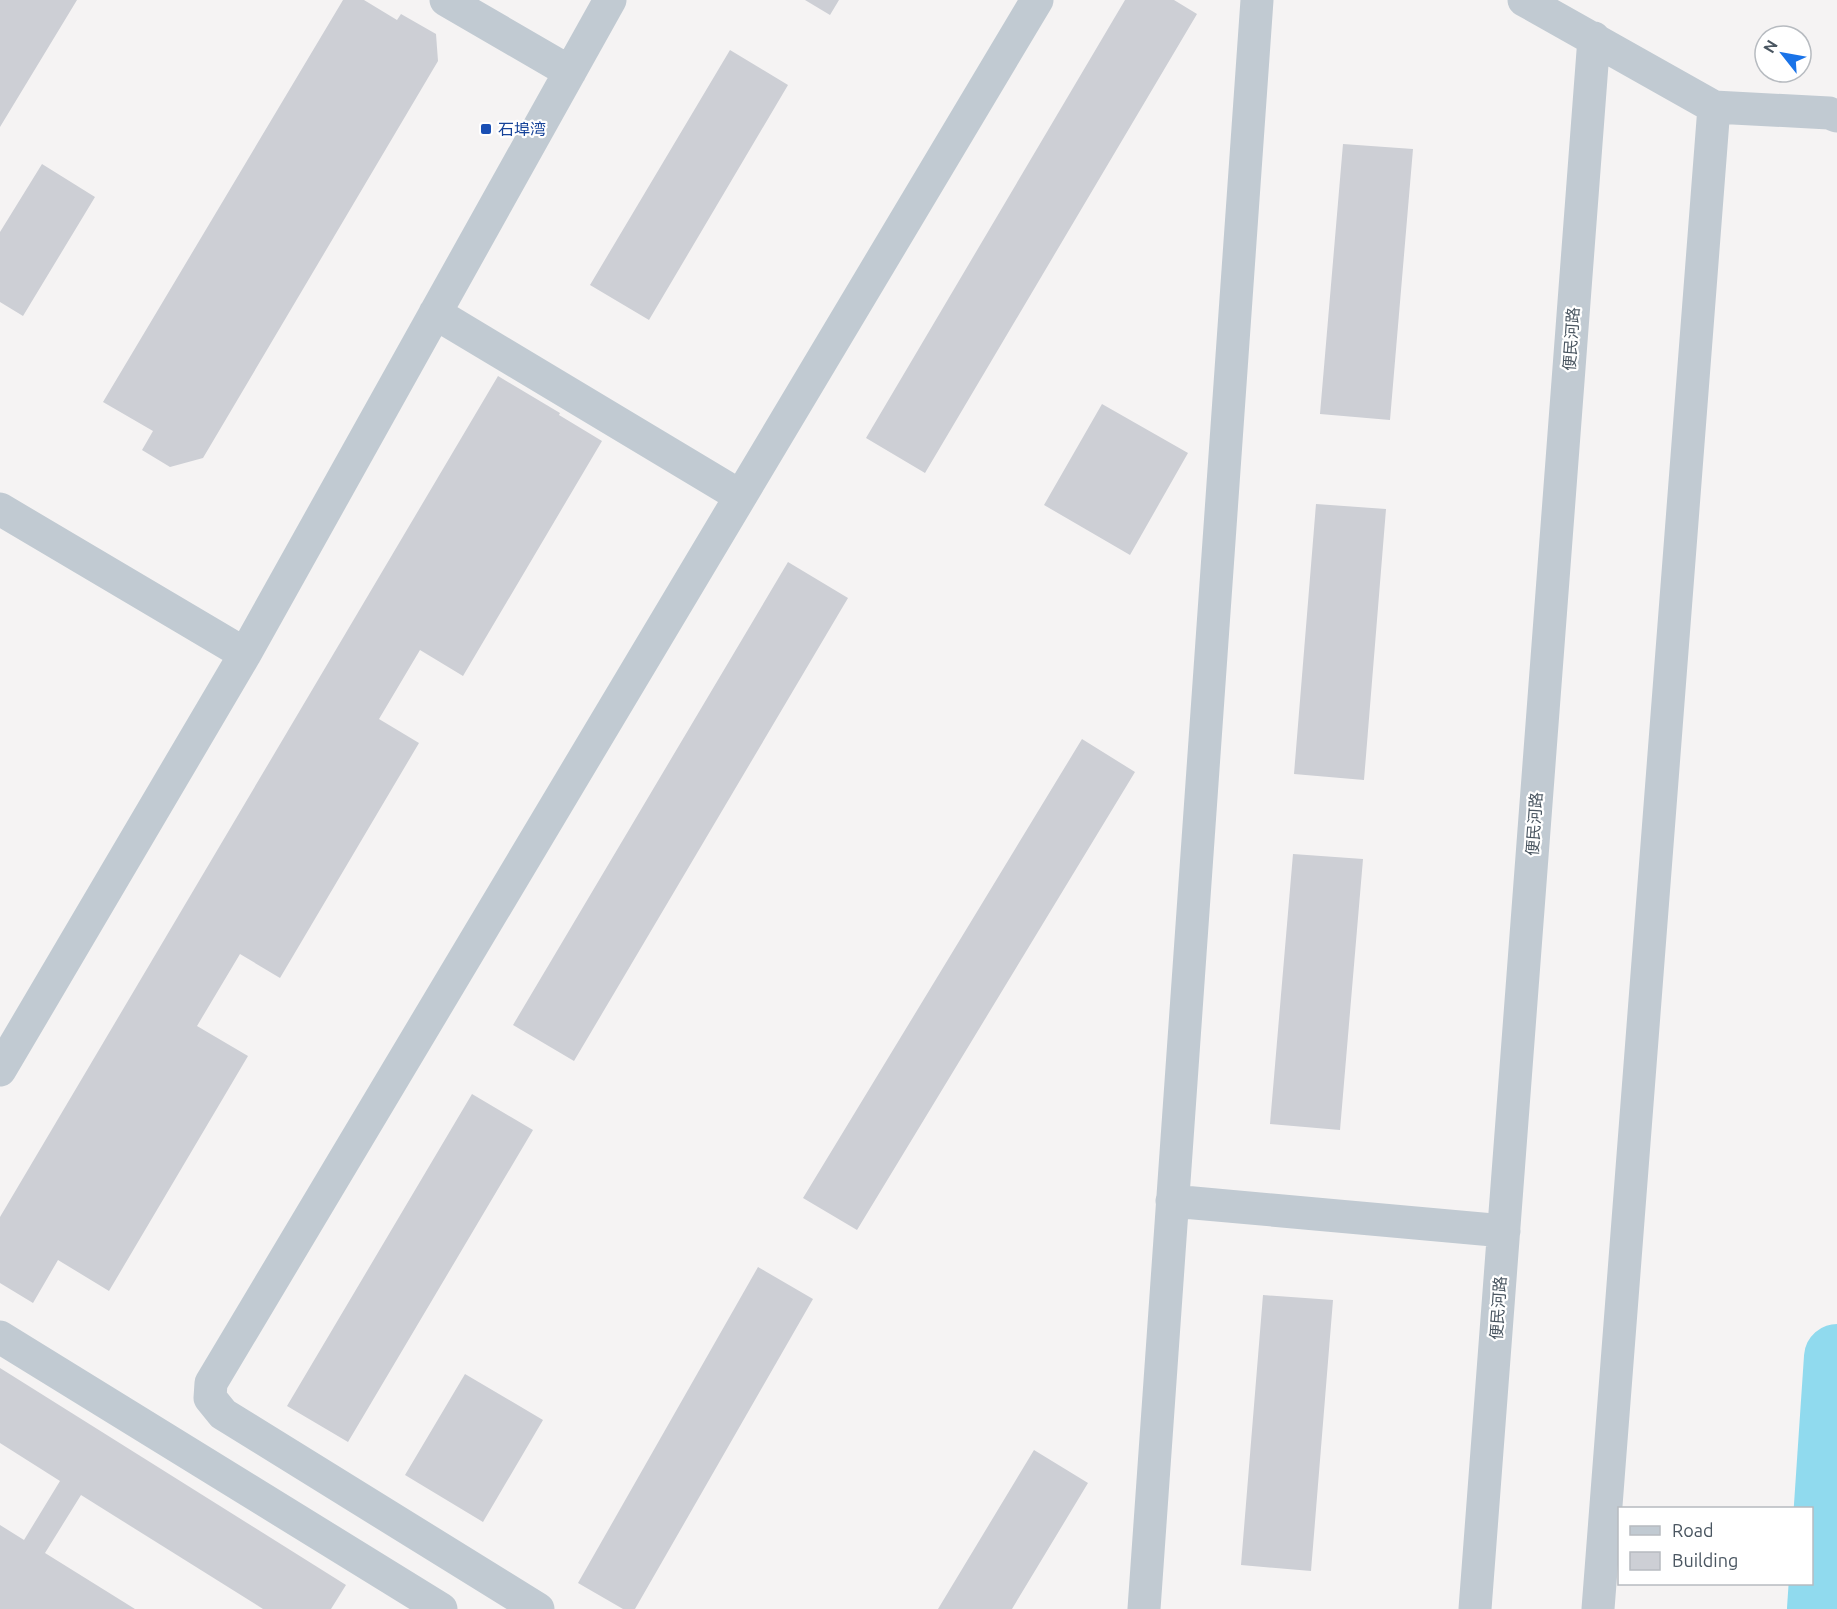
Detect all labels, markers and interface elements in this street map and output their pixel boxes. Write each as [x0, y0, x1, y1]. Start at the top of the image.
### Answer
north arrow [1753, 24, 1813, 84]
text: N [1759, 37, 1781, 56]
place label: 石埠湾 [498, 120, 546, 138]
marker: 石埠湾 [479, 122, 493, 136]
street label: 便民河路 [1560, 306, 1582, 372]
street label: 便民河路 [1523, 791, 1545, 857]
street label: 便民河路 [1487, 1275, 1509, 1341]
legend [1618, 1507, 1813, 1585]
text: Road [1672, 1520, 1714, 1540]
text: Building [1672, 1550, 1738, 1570]

